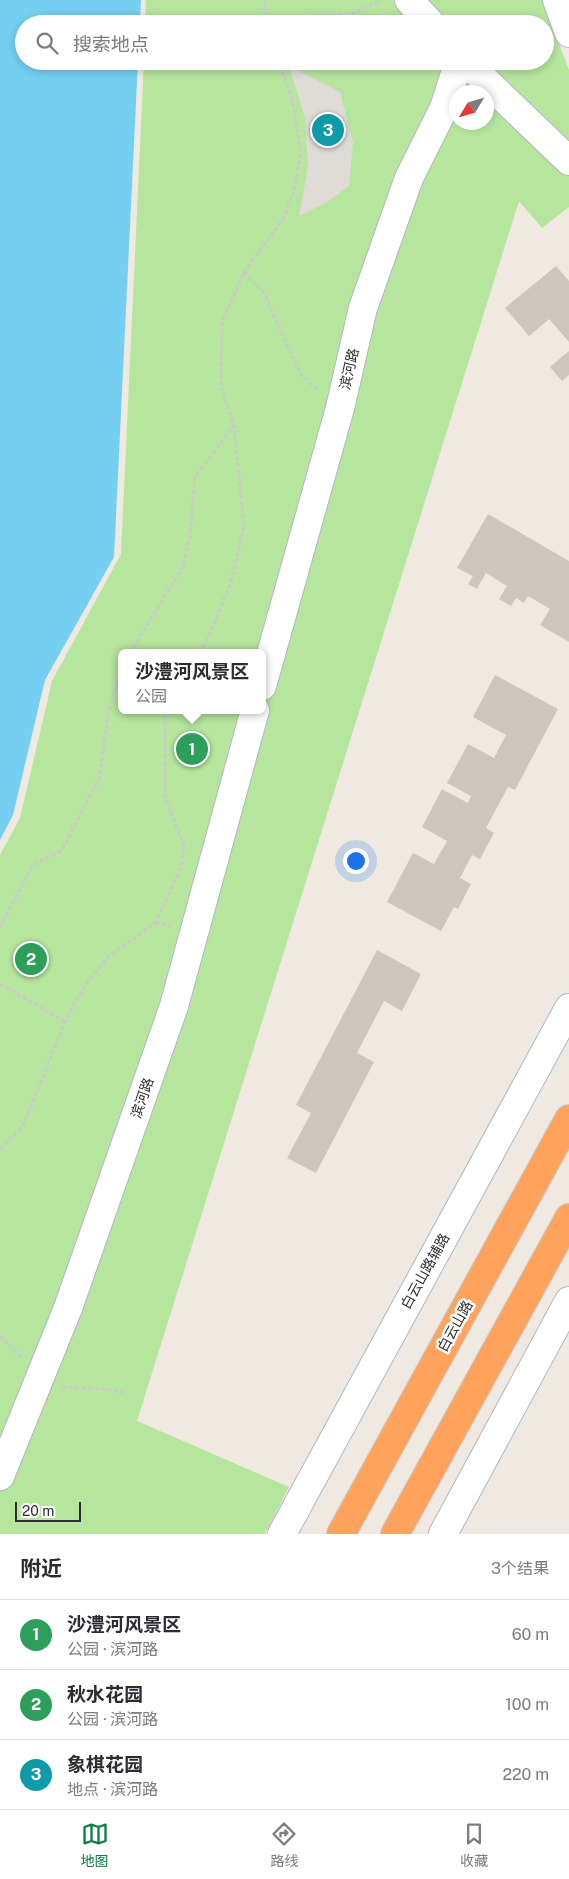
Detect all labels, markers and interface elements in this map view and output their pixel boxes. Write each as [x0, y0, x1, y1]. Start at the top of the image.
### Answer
search box [15, 15, 554, 70]
icon: search [33, 29, 61, 57]
text: 搜索地点 [73, 33, 149, 55]
north arrow [449, 85, 494, 130]
pin: 3 [312, 111, 344, 149]
street label: 滨河路 [336, 347, 362, 391]
popup [118, 649, 266, 714]
text: 沙澧河风景区 [135, 660, 249, 682]
text: 公园 [135, 687, 167, 706]
pin: 1 [176, 730, 208, 768]
your location [343, 848, 369, 874]
pin: 2 [15, 940, 47, 978]
street label: 滨河路 [128, 1076, 156, 1120]
street label: 白云山路辅路 [398, 1230, 452, 1312]
street label: 白云山路 [434, 1298, 476, 1354]
scale bar [15, 1499, 81, 1522]
text: 20 m [22, 1503, 54, 1519]
text: 附近 [20, 1556, 62, 1581]
text: 3个结果 [491, 1559, 549, 1578]
text: 沙澧河风景区 [67, 1613, 181, 1635]
text: 1 [33, 1625, 39, 1644]
text: 60 m [512, 1625, 549, 1644]
text: 公园 · 滨河路 [67, 1640, 158, 1659]
text: 秋水花园 [67, 1683, 143, 1705]
text: 2 [31, 1695, 41, 1714]
text: 100 m [505, 1695, 549, 1714]
text: 公园 · 滨河路 [67, 1710, 158, 1729]
text: 象棋花园 [67, 1753, 143, 1775]
text: 3 [31, 1765, 41, 1784]
text: 220 m [502, 1765, 549, 1784]
text: 地点 · 滨河路 [67, 1780, 158, 1799]
tab: 地图 [81, 1820, 109, 1870]
tab: 路线 [270, 1820, 298, 1870]
tab: 收藏 [460, 1820, 488, 1870]

